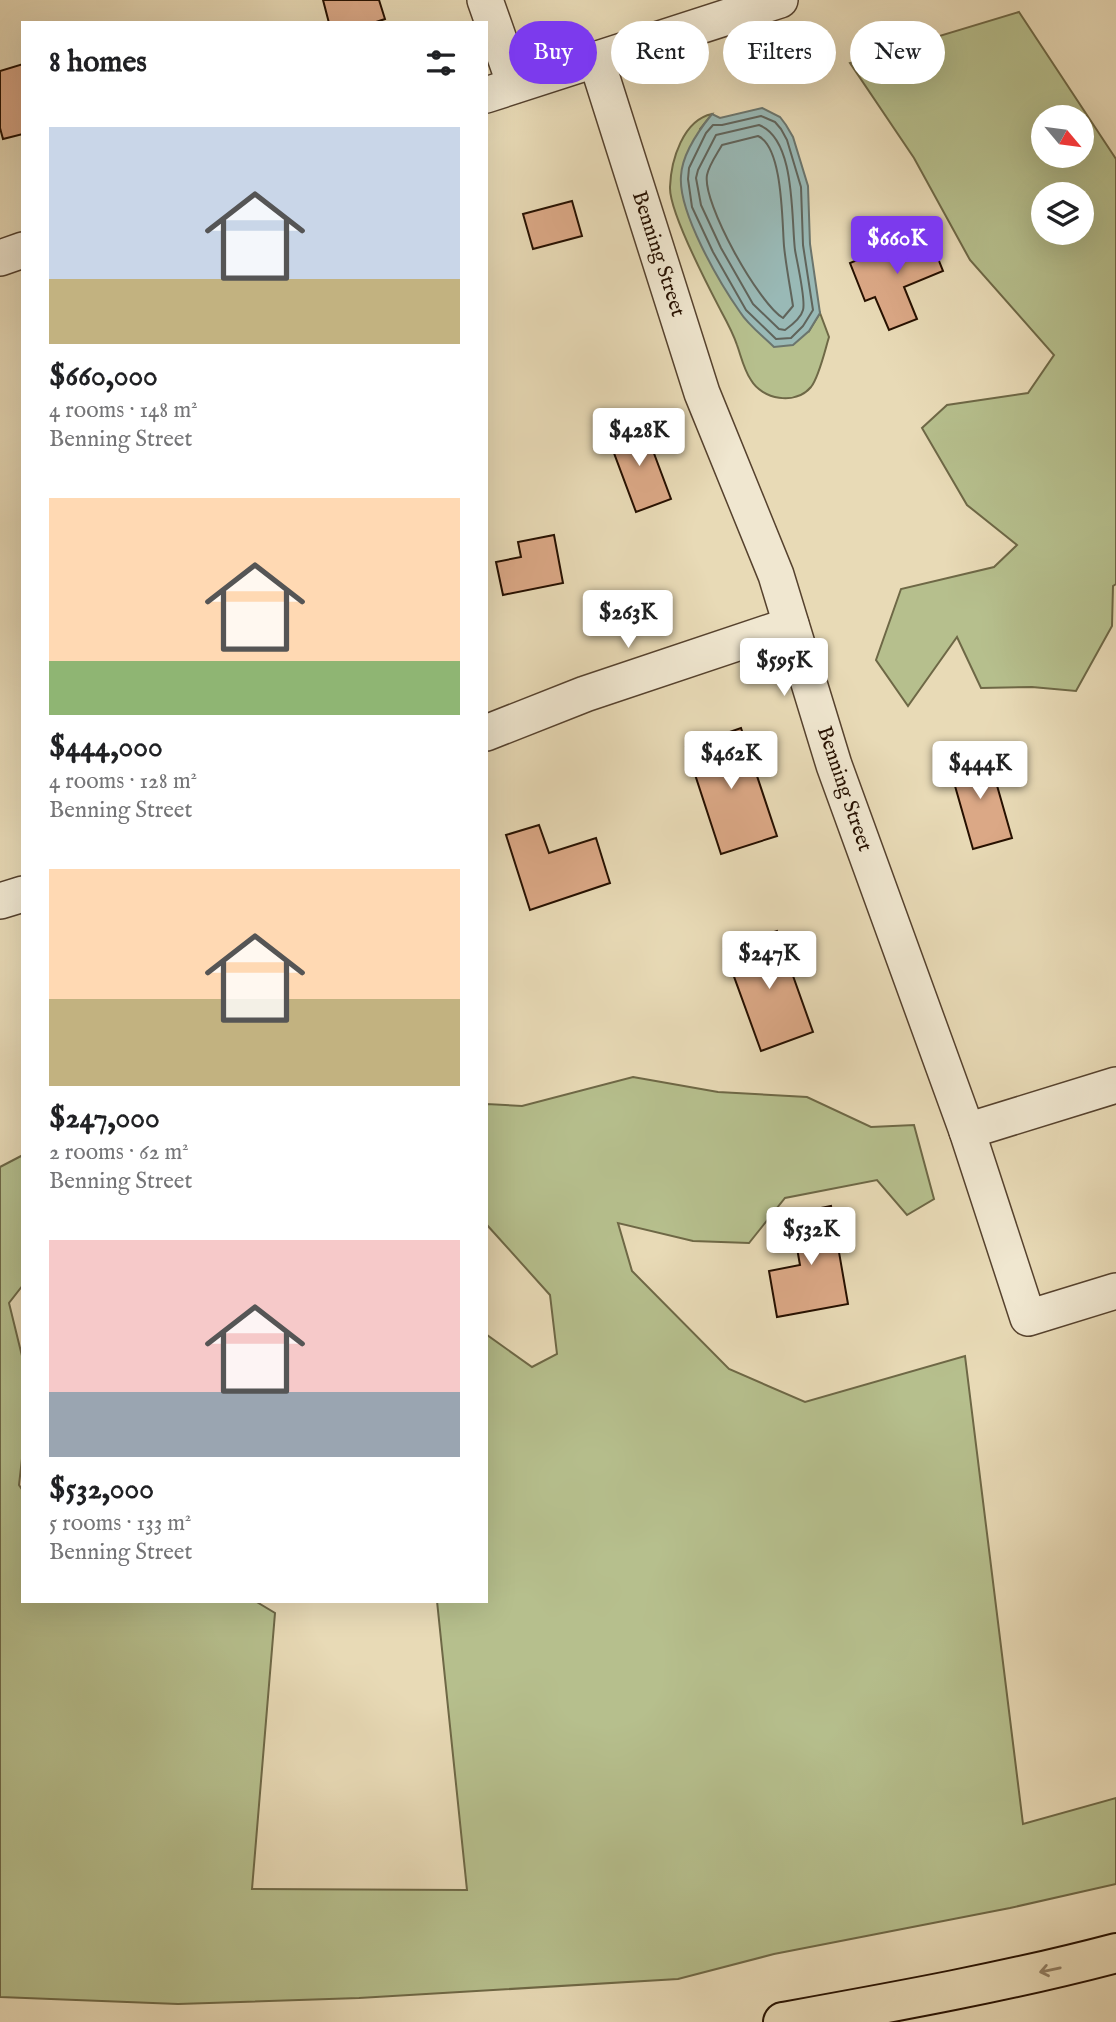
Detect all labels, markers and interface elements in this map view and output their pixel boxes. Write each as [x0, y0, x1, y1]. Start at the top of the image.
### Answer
chip: Buy [509, 21, 597, 84]
chip: Rent [611, 21, 709, 84]
chip: Filters [723, 21, 836, 84]
chip: New [850, 21, 945, 84]
text: 8 homes [49, 44, 147, 82]
icon: filters [422, 44, 460, 82]
north arrow [1031, 105, 1094, 168]
map controls [1031, 105, 1094, 245]
icon: home [192, 173, 318, 299]
button: layers [1031, 182, 1094, 245]
street label: Benning Street [625, 188, 691, 320]
pin: $660K [848, 216, 946, 276]
text: $660K [867, 224, 927, 253]
text: $660,000 [49, 358, 158, 396]
text: 4 rooms · 148 m² [49, 396, 198, 425]
pin: $428K [590, 408, 688, 468]
text: $428K [609, 416, 669, 445]
text: Benning Street [49, 425, 192, 454]
icon: home [192, 544, 318, 670]
pin: $263K [579, 590, 677, 650]
text: $263K [599, 598, 657, 627]
pin: $595K [735, 638, 833, 698]
text: $595K [756, 646, 812, 675]
street label: Benning Street [810, 723, 878, 855]
text: $444,000 [49, 729, 163, 767]
pin: $462K [682, 732, 780, 791]
text: $462K [700, 739, 762, 768]
pin: $444K [931, 742, 1029, 801]
text: $444K [948, 749, 1012, 778]
text: 4 rooms · 128 m² [49, 767, 197, 796]
text: Benning Street [49, 796, 192, 825]
icon: home [192, 915, 318, 1041]
pin: $247K [720, 932, 818, 991]
text: $247K [738, 939, 800, 968]
text: $247,000 [49, 1100, 160, 1138]
text: 2 rooms · 62 m² [49, 1138, 189, 1167]
text: Benning Street [49, 1167, 192, 1196]
pin: $532K [762, 1208, 860, 1267]
text: $532K [782, 1215, 840, 1244]
icon: home [192, 1286, 318, 1412]
text: $532,000 [49, 1471, 154, 1509]
text: 5 rooms · 133 m² [49, 1509, 192, 1538]
text: Benning Street [49, 1538, 192, 1567]
one-way arrow [1039, 1963, 1062, 1977]

